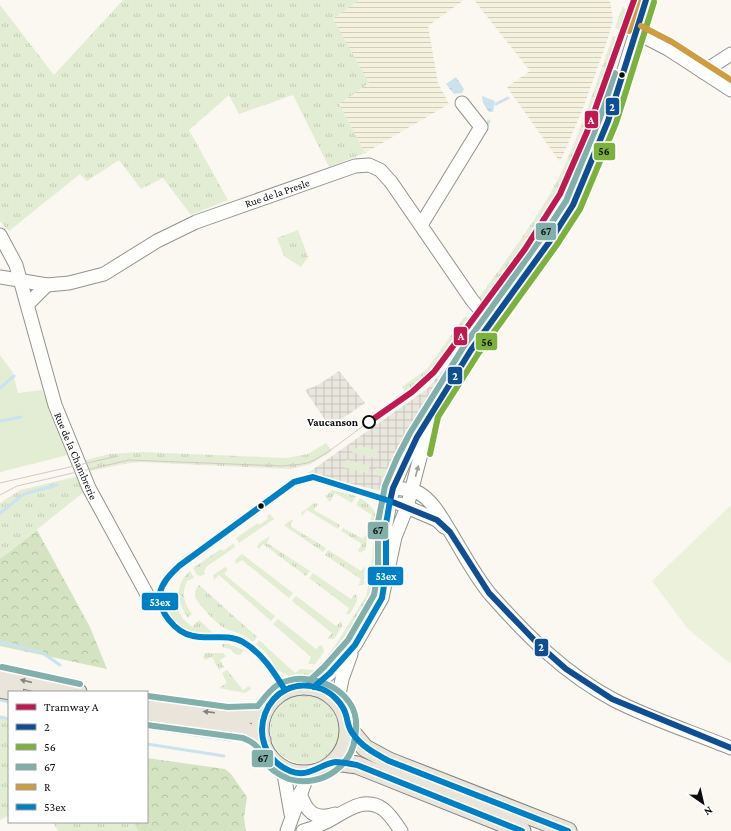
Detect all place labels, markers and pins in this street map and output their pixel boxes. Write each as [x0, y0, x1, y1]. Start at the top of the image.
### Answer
unlabelled marker [617, 70, 627, 80]
marker: Vaucanson [362, 415, 376, 429]
place label: Vaucanson [306, 416, 359, 428]
unlabelled marker [256, 501, 266, 511]

